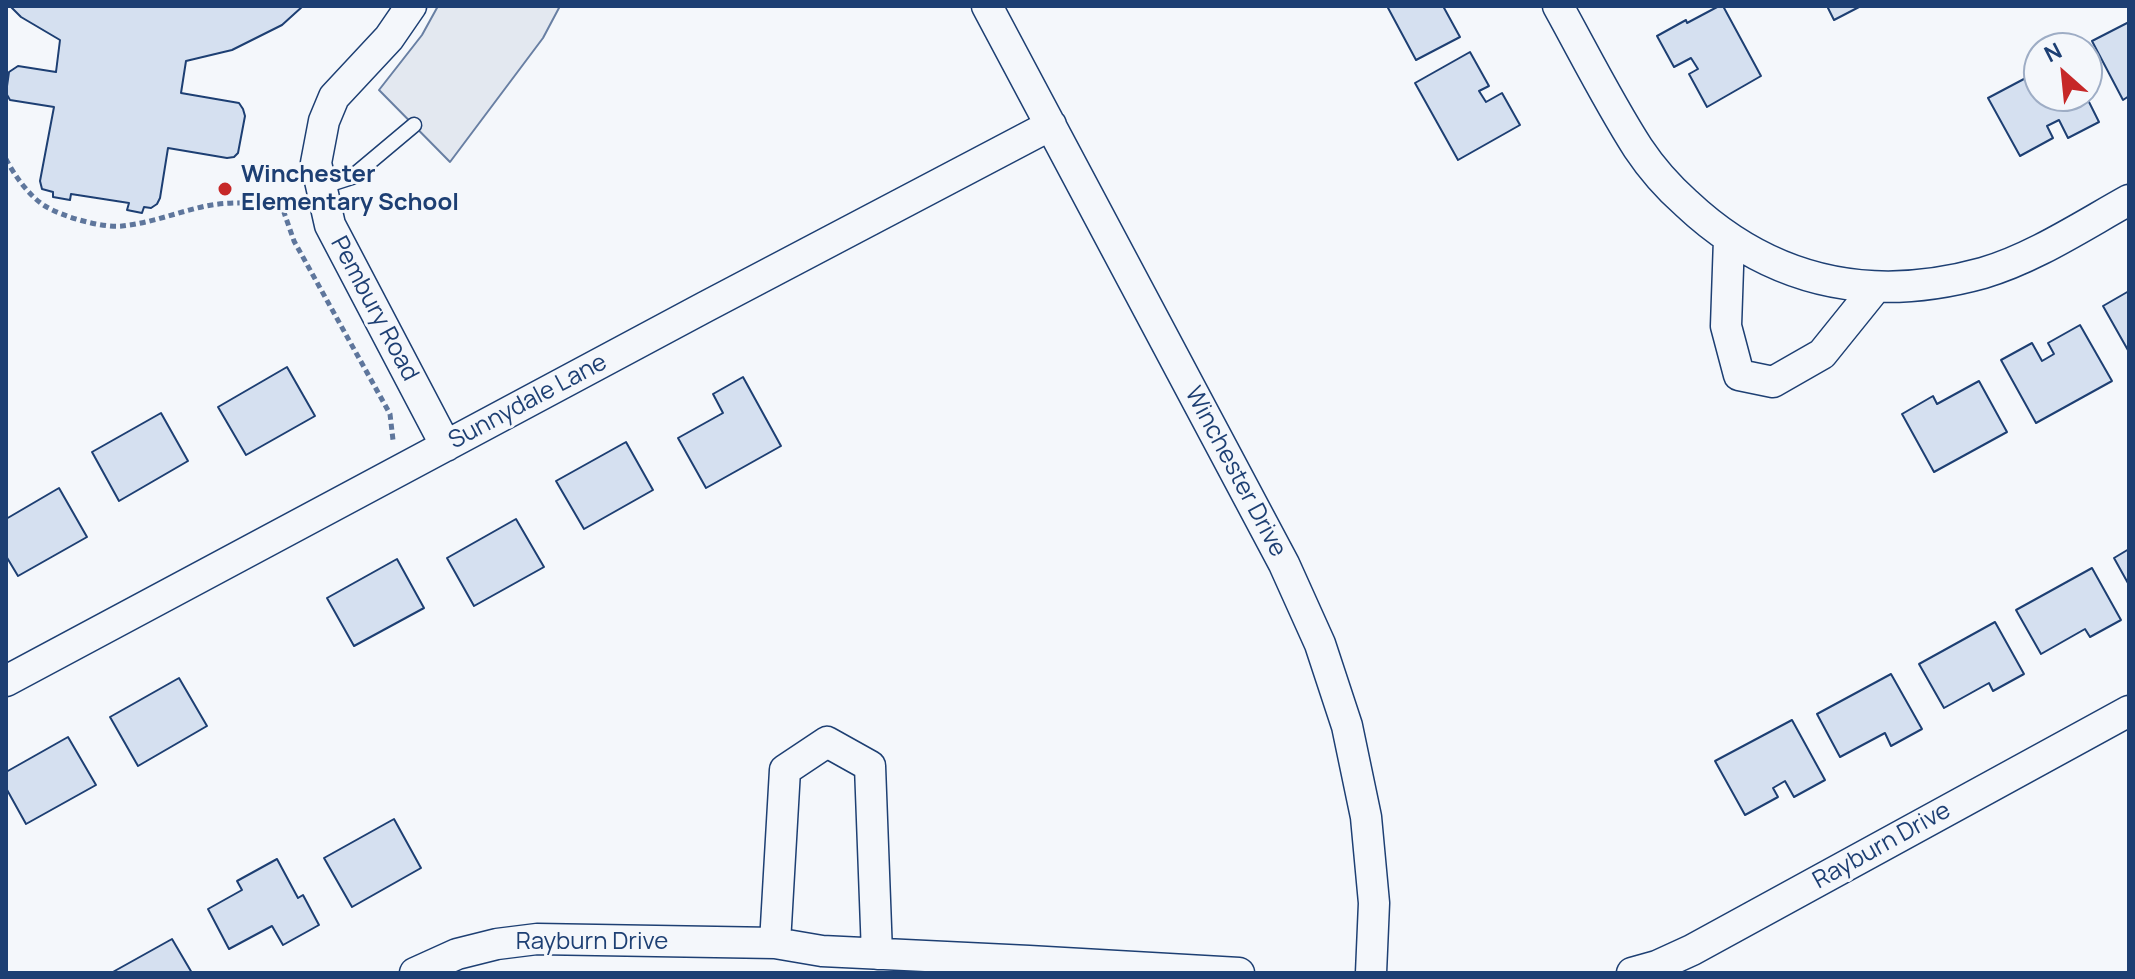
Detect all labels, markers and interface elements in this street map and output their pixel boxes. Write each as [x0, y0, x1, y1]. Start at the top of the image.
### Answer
north arrow [2023, 32, 2103, 112]
text: N [2039, 35, 2067, 69]
place label: Winchester Elementary School [241, 161, 459, 217]
marker: Winchester Elementary School [216, 180, 234, 198]
street label: Pembury Road [324, 232, 424, 386]
street label: Sunnydale Lane [444, 348, 612, 456]
street label: Winchester Drive [1178, 382, 1292, 562]
street label: Rayburn Drive [1808, 796, 1956, 896]
street label: Rayburn Drive [516, 928, 668, 956]

